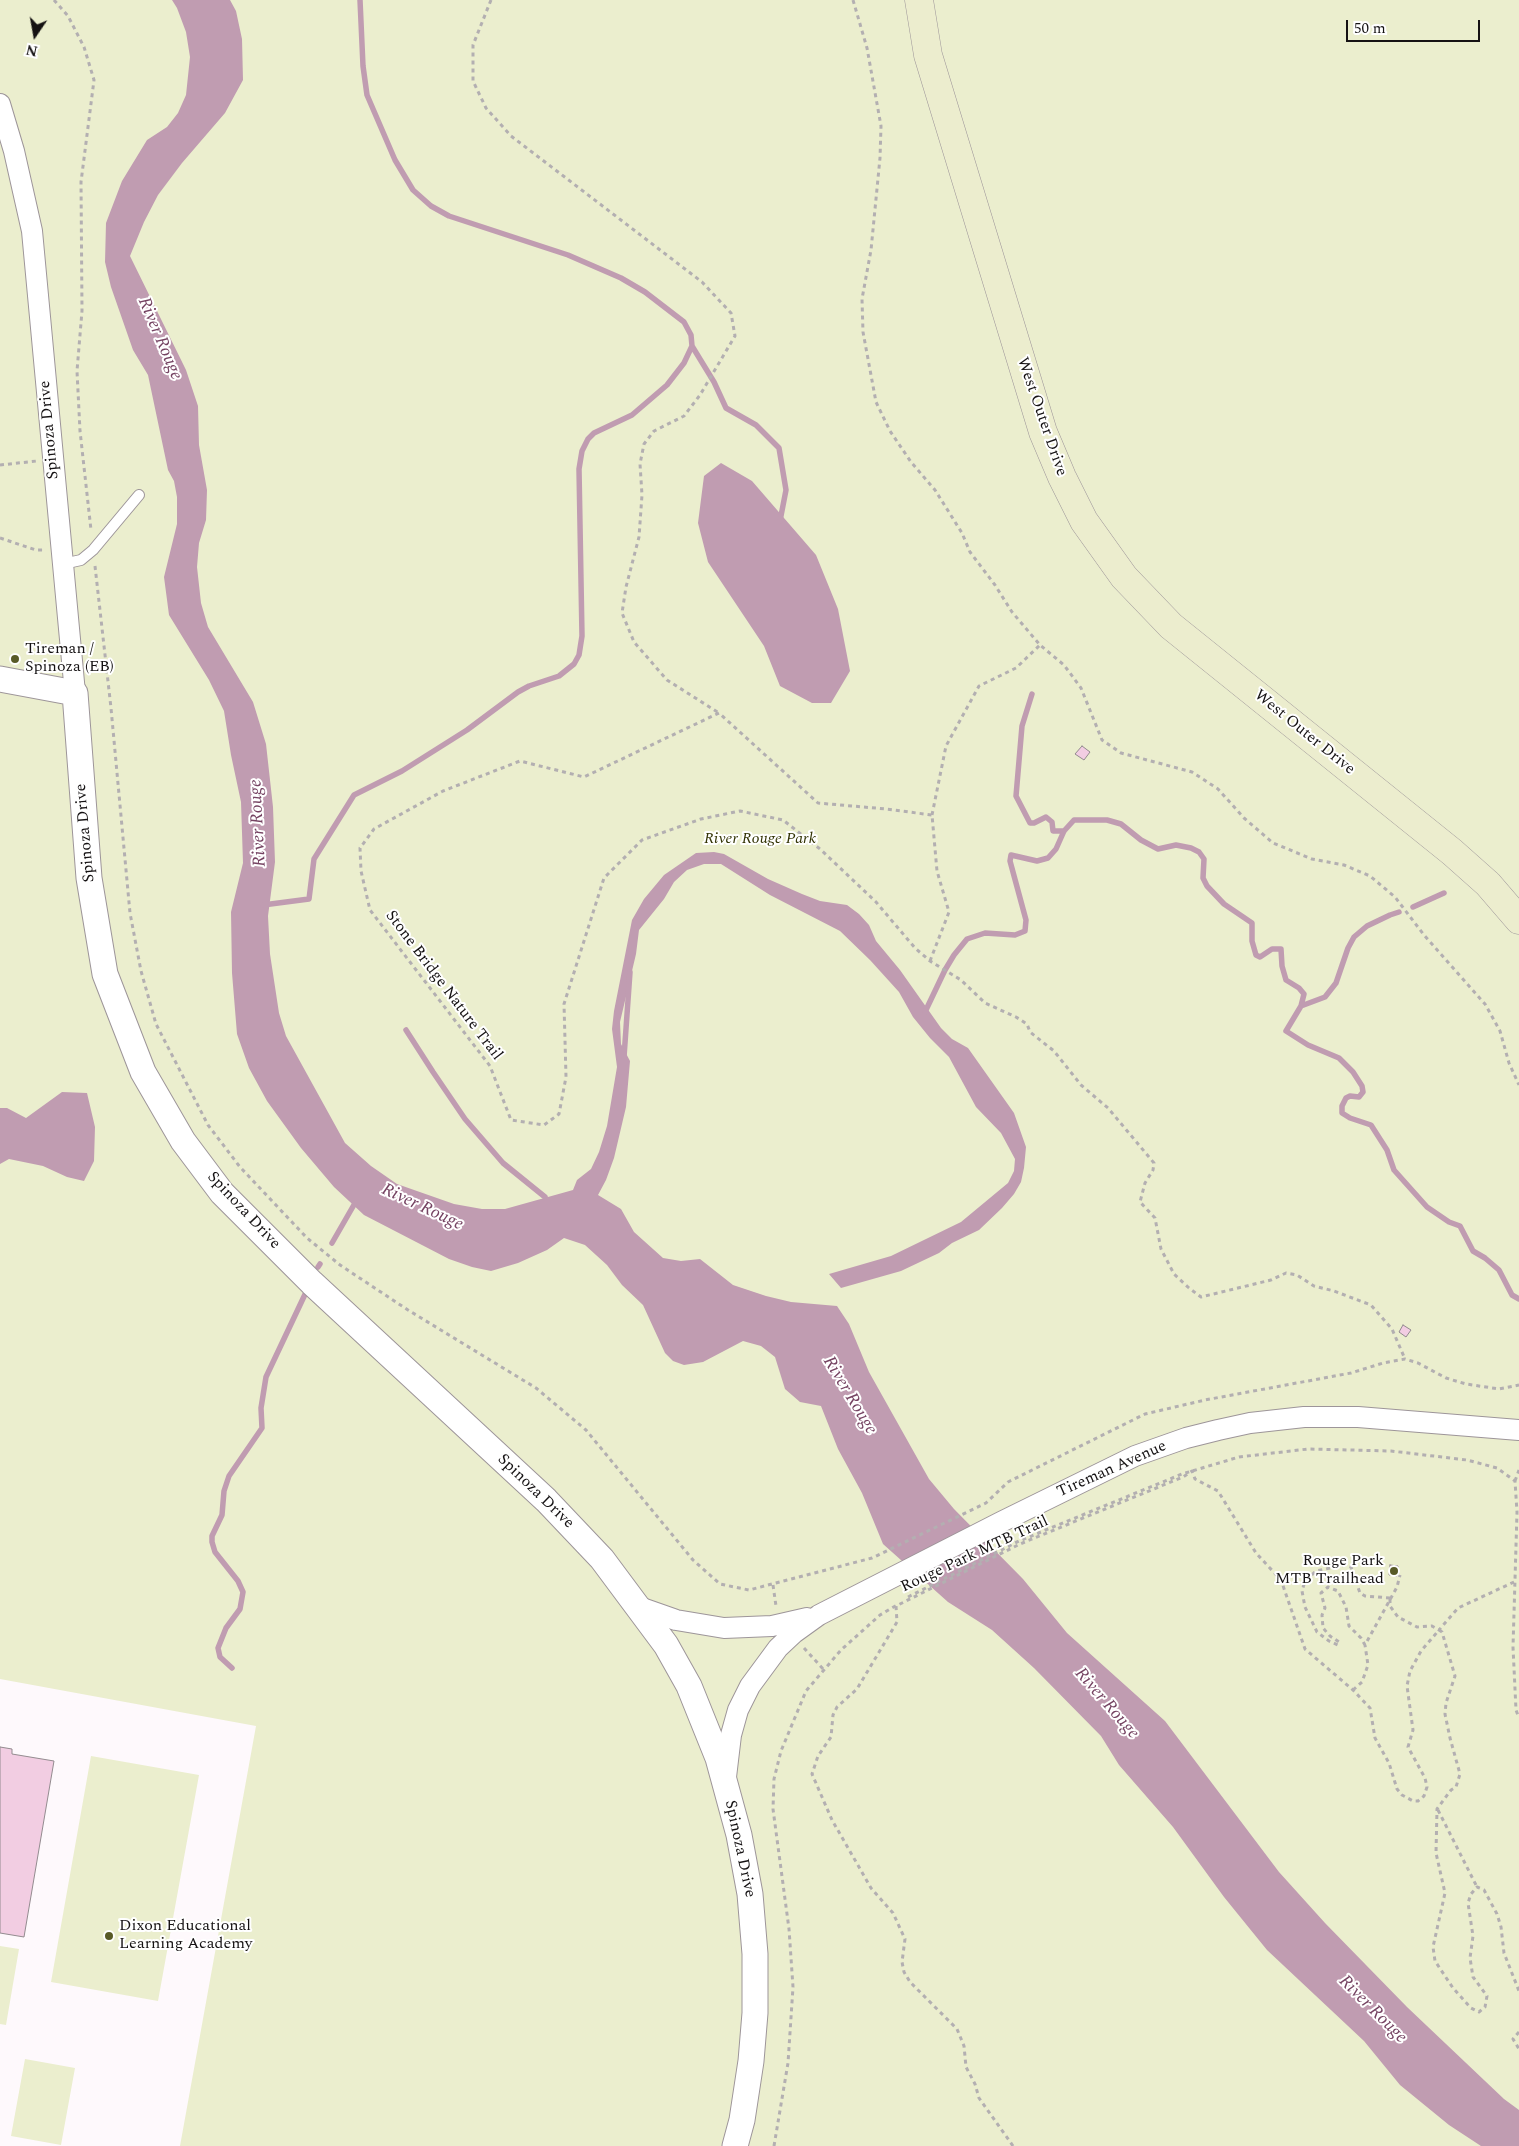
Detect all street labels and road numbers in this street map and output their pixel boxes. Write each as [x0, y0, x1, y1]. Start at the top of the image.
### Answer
street label: West Outer Drive [1012, 355, 1070, 479]
street label: Spinoza Drive [36, 380, 64, 480]
street label: West Outer Drive [1250, 686, 1358, 780]
street label: Spinoza Drive [72, 783, 100, 883]
street label: Stone Bridge Nature Trail [380, 907, 506, 1065]
street label: Spinoza Drive [202, 1168, 284, 1254]
street label: Tireman Avenue [1054, 1437, 1170, 1503]
street label: Spinoza Drive [493, 1451, 577, 1533]
street label: Rouge Park MTB Trail [898, 1512, 1052, 1598]
street label: Spinoza Drive [719, 1799, 759, 1899]

